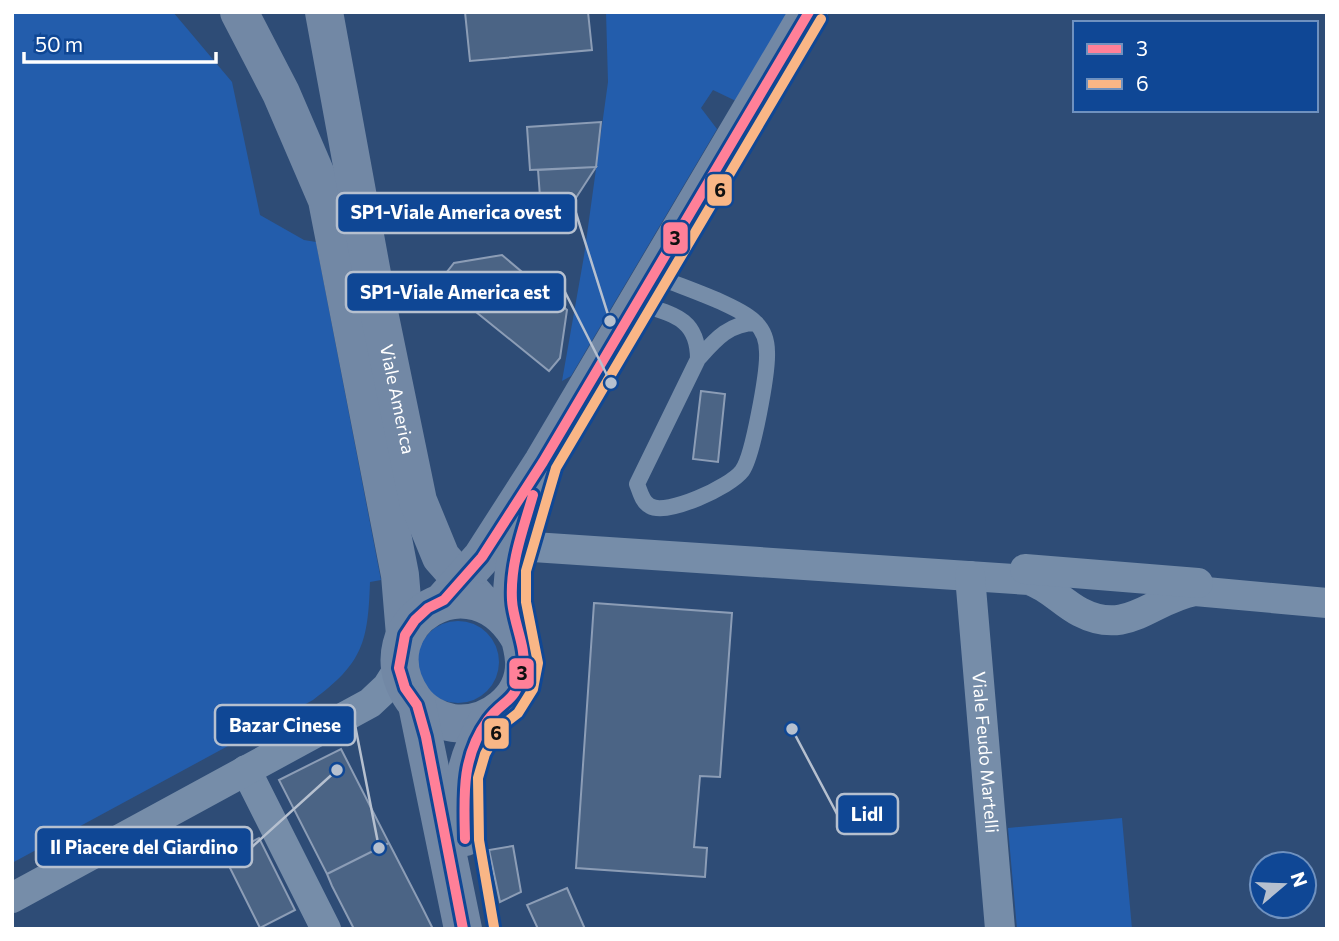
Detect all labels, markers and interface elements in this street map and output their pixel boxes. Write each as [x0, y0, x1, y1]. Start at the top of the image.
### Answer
scale bar [24, 21, 217, 65]
legend [1073, 21, 1318, 112]
text: 50 m [35, 31, 83, 56]
text: 3 [1136, 35, 1148, 60]
text: 6 [1136, 70, 1149, 95]
line badge: 6 [706, 173, 733, 207]
text: 6 [714, 178, 726, 201]
callout: SP1-Viale America ovest [337, 193, 576, 233]
text: SP1-Viale America ovest [350, 200, 562, 223]
line badge: 3 [662, 221, 689, 255]
text: 3 [669, 226, 681, 249]
callout: SP1-Viale America est [346, 272, 565, 312]
text: SP1-Viale America est [360, 280, 550, 303]
street label: Viale America [376, 342, 420, 456]
line badge: 3 [508, 657, 535, 690]
text: 3 [516, 661, 528, 684]
street label: Viale Feudo Martelli [968, 670, 1004, 834]
callout: Bazar Cinese [215, 705, 355, 745]
text: Bazar Cinese [229, 713, 341, 736]
line badge: 6 [483, 717, 510, 750]
text: 6 [490, 721, 502, 744]
callout: Lidl [837, 794, 898, 834]
text: Lidl [851, 802, 883, 825]
callout: Il Piacere del Giardino [36, 827, 252, 867]
text: Il Piacere del Giardino [50, 835, 238, 858]
north arrow [1248, 850, 1318, 920]
text: N [1286, 869, 1313, 890]

